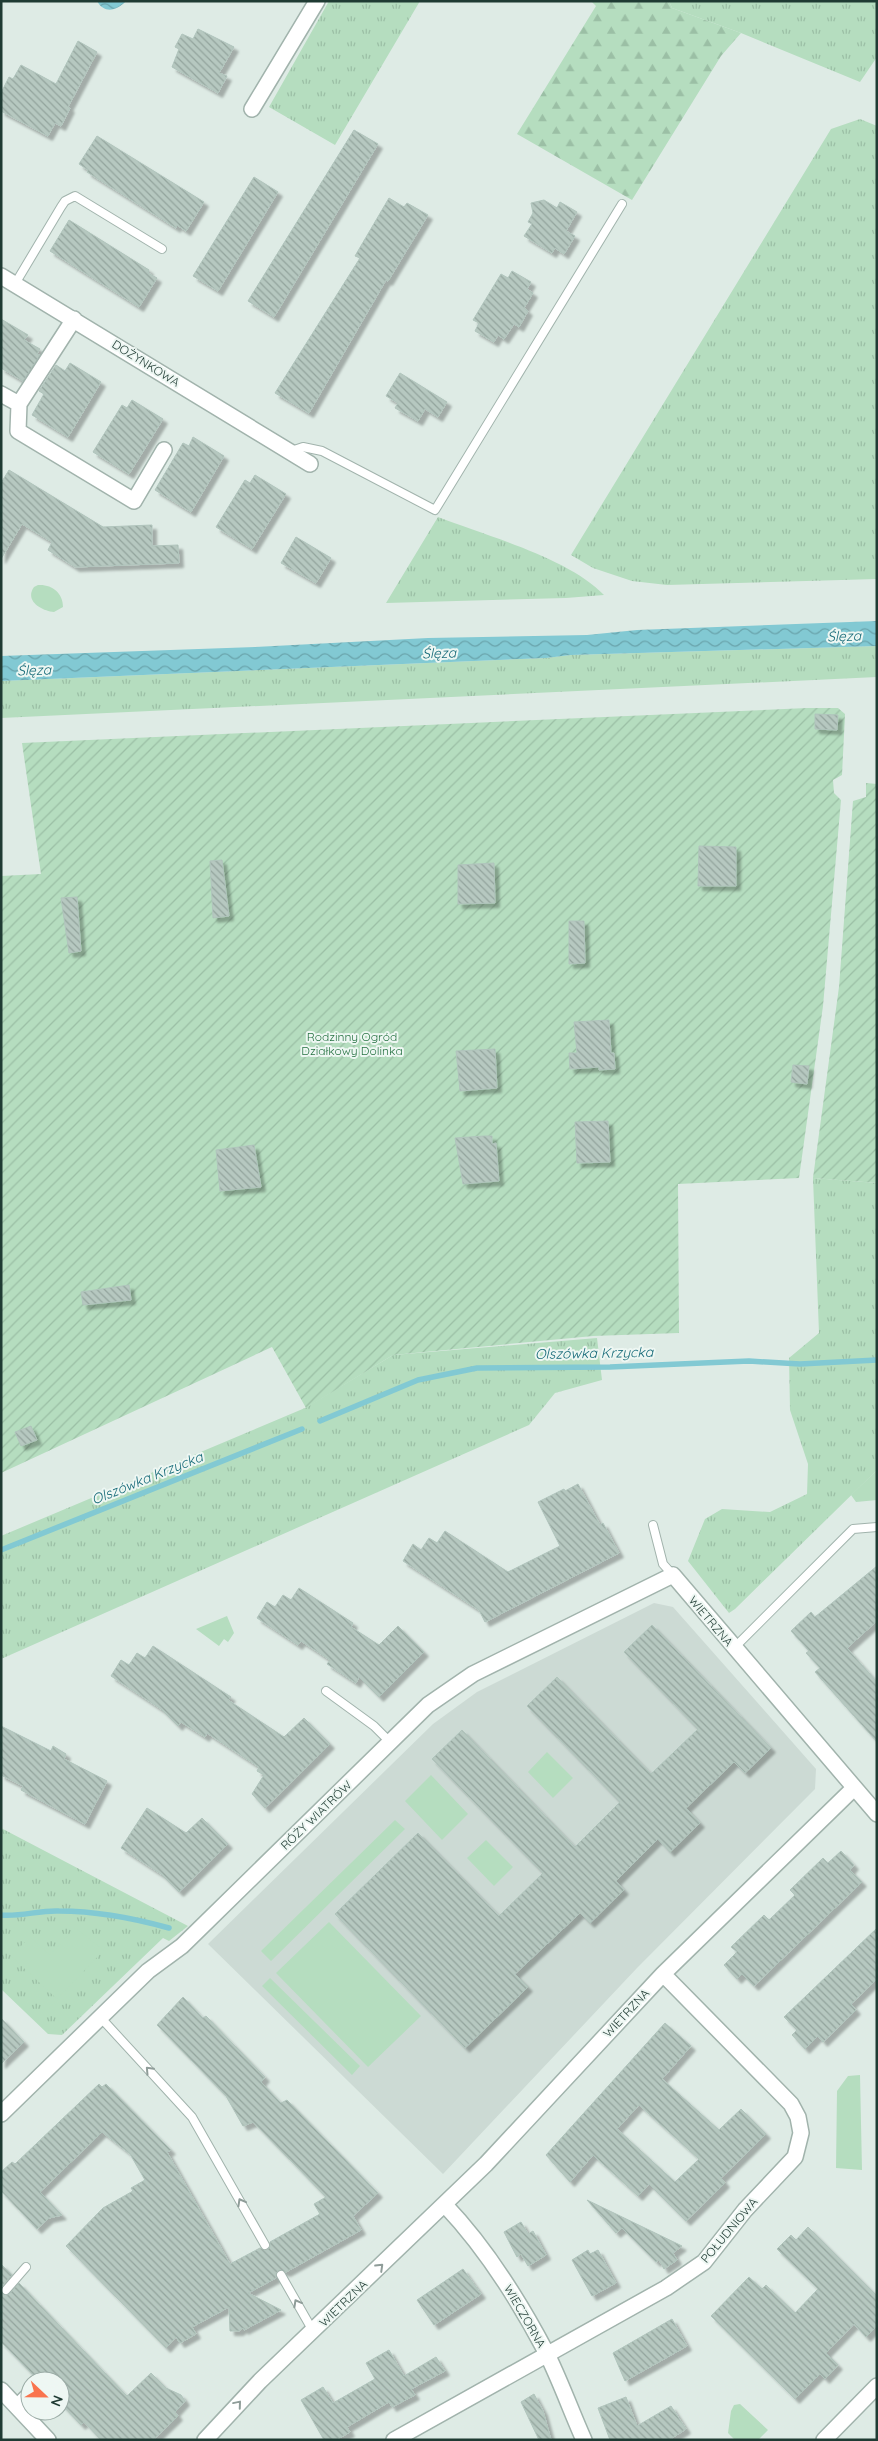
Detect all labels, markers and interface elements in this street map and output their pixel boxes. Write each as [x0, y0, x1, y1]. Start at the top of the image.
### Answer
street label: DOŻYNKOWA [109, 336, 183, 390]
water label: Ślęza [827, 626, 863, 646]
water label: Ślęza [422, 643, 458, 663]
water label: Ślęza [17, 660, 53, 680]
park label: Rodzinny Ogród Działkowy Dolinka [301, 1029, 403, 1058]
water label: Olszówka Krzycka [535, 1343, 655, 1363]
water label: Olszówka Krzycka [89, 1447, 207, 1509]
street label: WIETRZNA [686, 1593, 736, 1649]
street label: RÓŻY WIATRÓW [277, 1777, 355, 1853]
street label: WIETRZNA [600, 1985, 652, 2040]
one-way arrow [146, 2067, 155, 2076]
street label: POŁUDNIOWA [697, 2194, 761, 2266]
one-way arrow [238, 2199, 248, 2208]
one-way arrow [374, 2264, 383, 2273]
street label: WIETRZNA [316, 2276, 370, 2330]
street label: WIECZORNA [501, 2282, 549, 2351]
one-way arrow [293, 2300, 303, 2309]
north arrow [20, 2371, 70, 2421]
text: N [47, 2393, 67, 2409]
one-way arrow [232, 2401, 241, 2410]

